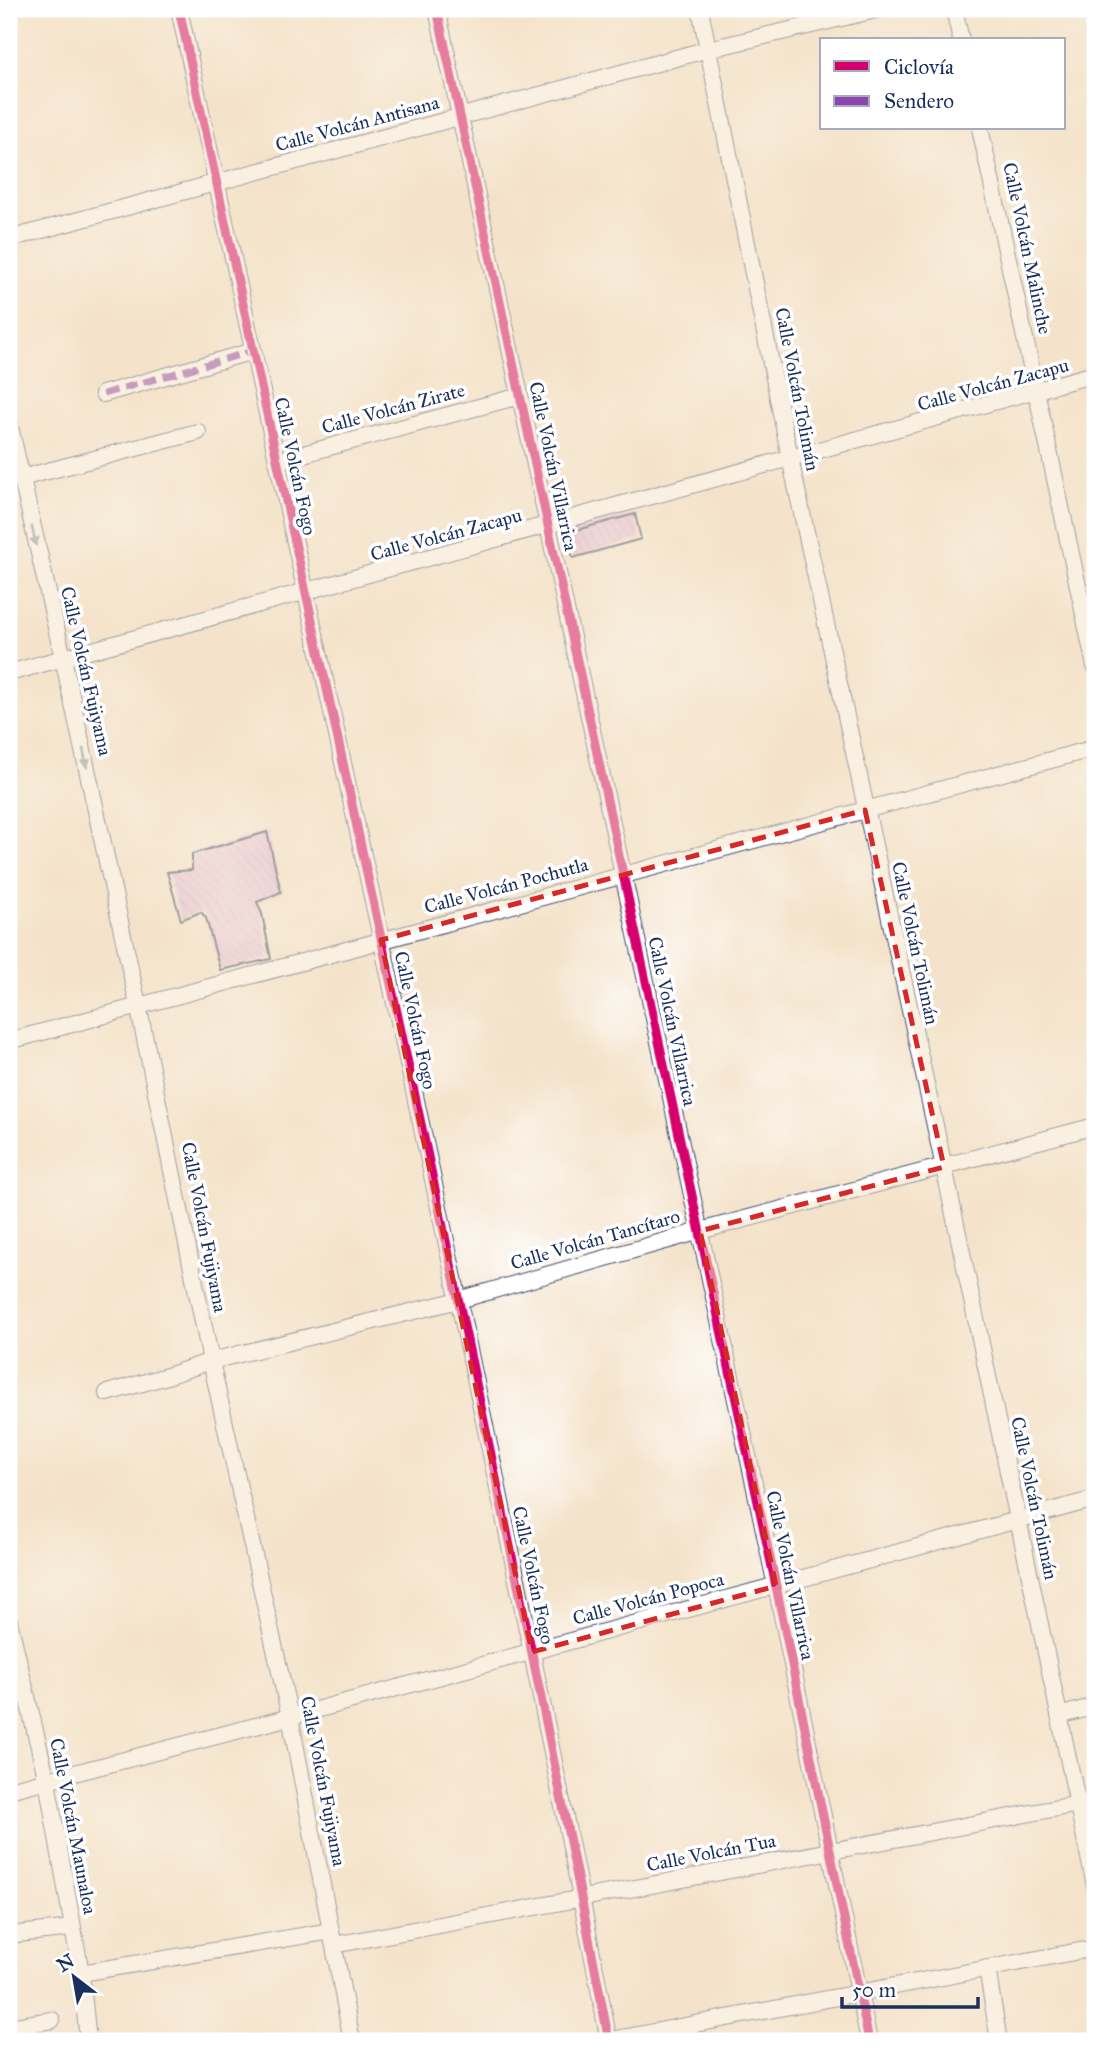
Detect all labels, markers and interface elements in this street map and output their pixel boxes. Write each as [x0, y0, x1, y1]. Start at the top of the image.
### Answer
legend [820, 38, 1066, 130]
text: Ciclovía [884, 54, 954, 80]
text: Sendero [884, 88, 954, 114]
street label: Calle Volcán Antisana [273, 90, 442, 156]
street label: Calle Volcán Malinche [998, 160, 1057, 336]
street label: Calle Volcán Tolimán [770, 305, 825, 473]
street label: Calle Volcán Zacapu [915, 353, 1071, 416]
street label: Calle Volcán Zirate [319, 378, 467, 439]
street label: Calle Volcán Villarrica [524, 379, 583, 554]
street label: Calle Volcán Fogo [269, 395, 321, 538]
street label: Calle Volcán Zacapu [368, 503, 524, 566]
one-way arrow [29, 525, 40, 547]
street label: Calle Volcán Fujiyama [56, 584, 117, 759]
one-way arrow [79, 747, 90, 769]
street label: Calle Volcán Pochutla [422, 852, 592, 918]
street label: Calle Volcán Tolimán [887, 860, 944, 1027]
street label: Calle Volcán Villarrica [643, 934, 702, 1109]
street label: Calle Volcán Fogo [389, 949, 441, 1092]
street label: Calle Volcán Fujiyama [177, 1140, 232, 1315]
street label: Calle Volcán Tancítaro [508, 1204, 683, 1275]
street label: Calle Volcán Tolimán [1006, 1415, 1063, 1582]
street label: Calle Volcán Villarrica [761, 1488, 820, 1663]
street label: Calle Volcán Fogo [507, 1504, 559, 1647]
street label: Calle Volcán Popoca [570, 1567, 727, 1630]
street label: Calle Volcán Fujiyama [296, 1694, 351, 1869]
street label: Calle Volcán Maunaloa [45, 1736, 102, 1917]
street label: Calle Volcán Tua [645, 1829, 779, 1876]
north arrow [38, 1941, 108, 2011]
text: N [53, 1949, 78, 1977]
scale bar [842, 1966, 978, 2010]
text: 50 m [852, 1977, 897, 2003]

